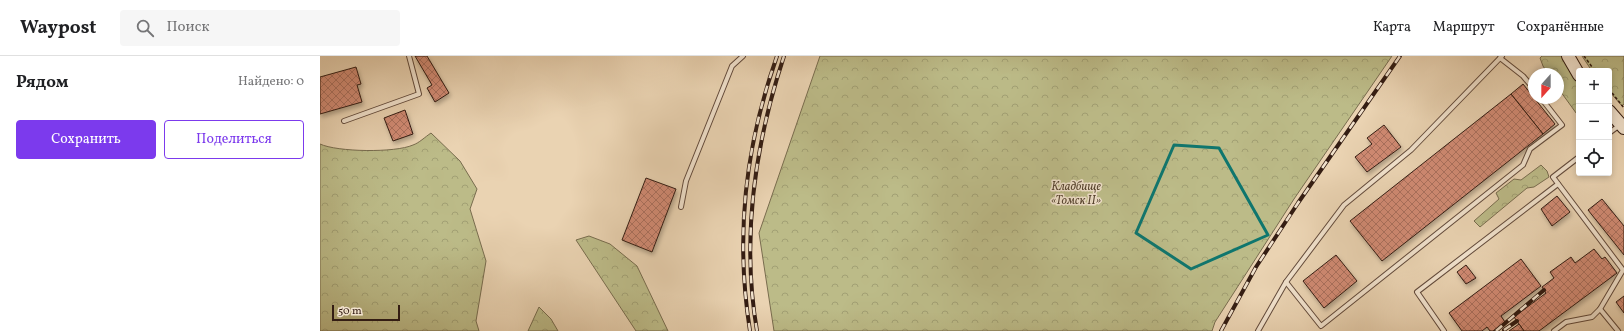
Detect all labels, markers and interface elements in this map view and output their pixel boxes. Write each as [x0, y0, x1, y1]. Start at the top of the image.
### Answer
search box [120, 10, 400, 46]
text: Waypost [20, 15, 96, 41]
icon: search [134, 17, 156, 39]
text: Поиск [166, 17, 209, 38]
text: Карта [1373, 18, 1411, 37]
text: Маршрут [1433, 18, 1495, 37]
text: Сохранённые [1517, 18, 1604, 37]
north arrow [1528, 68, 1564, 104]
map controls [1576, 68, 1612, 176]
button: + [1576, 68, 1612, 104]
text: Рядом [16, 71, 69, 94]
text: Найдено: 0 [238, 73, 304, 91]
button: − [1576, 104, 1612, 140]
button: Сохранить [16, 120, 156, 159]
button: Поделиться [164, 120, 304, 159]
button: locate [1576, 140, 1612, 176]
park label: Кладбище «Томск II» [1051, 179, 1101, 209]
scale bar [332, 303, 400, 322]
text: 50 m [338, 304, 362, 319]

